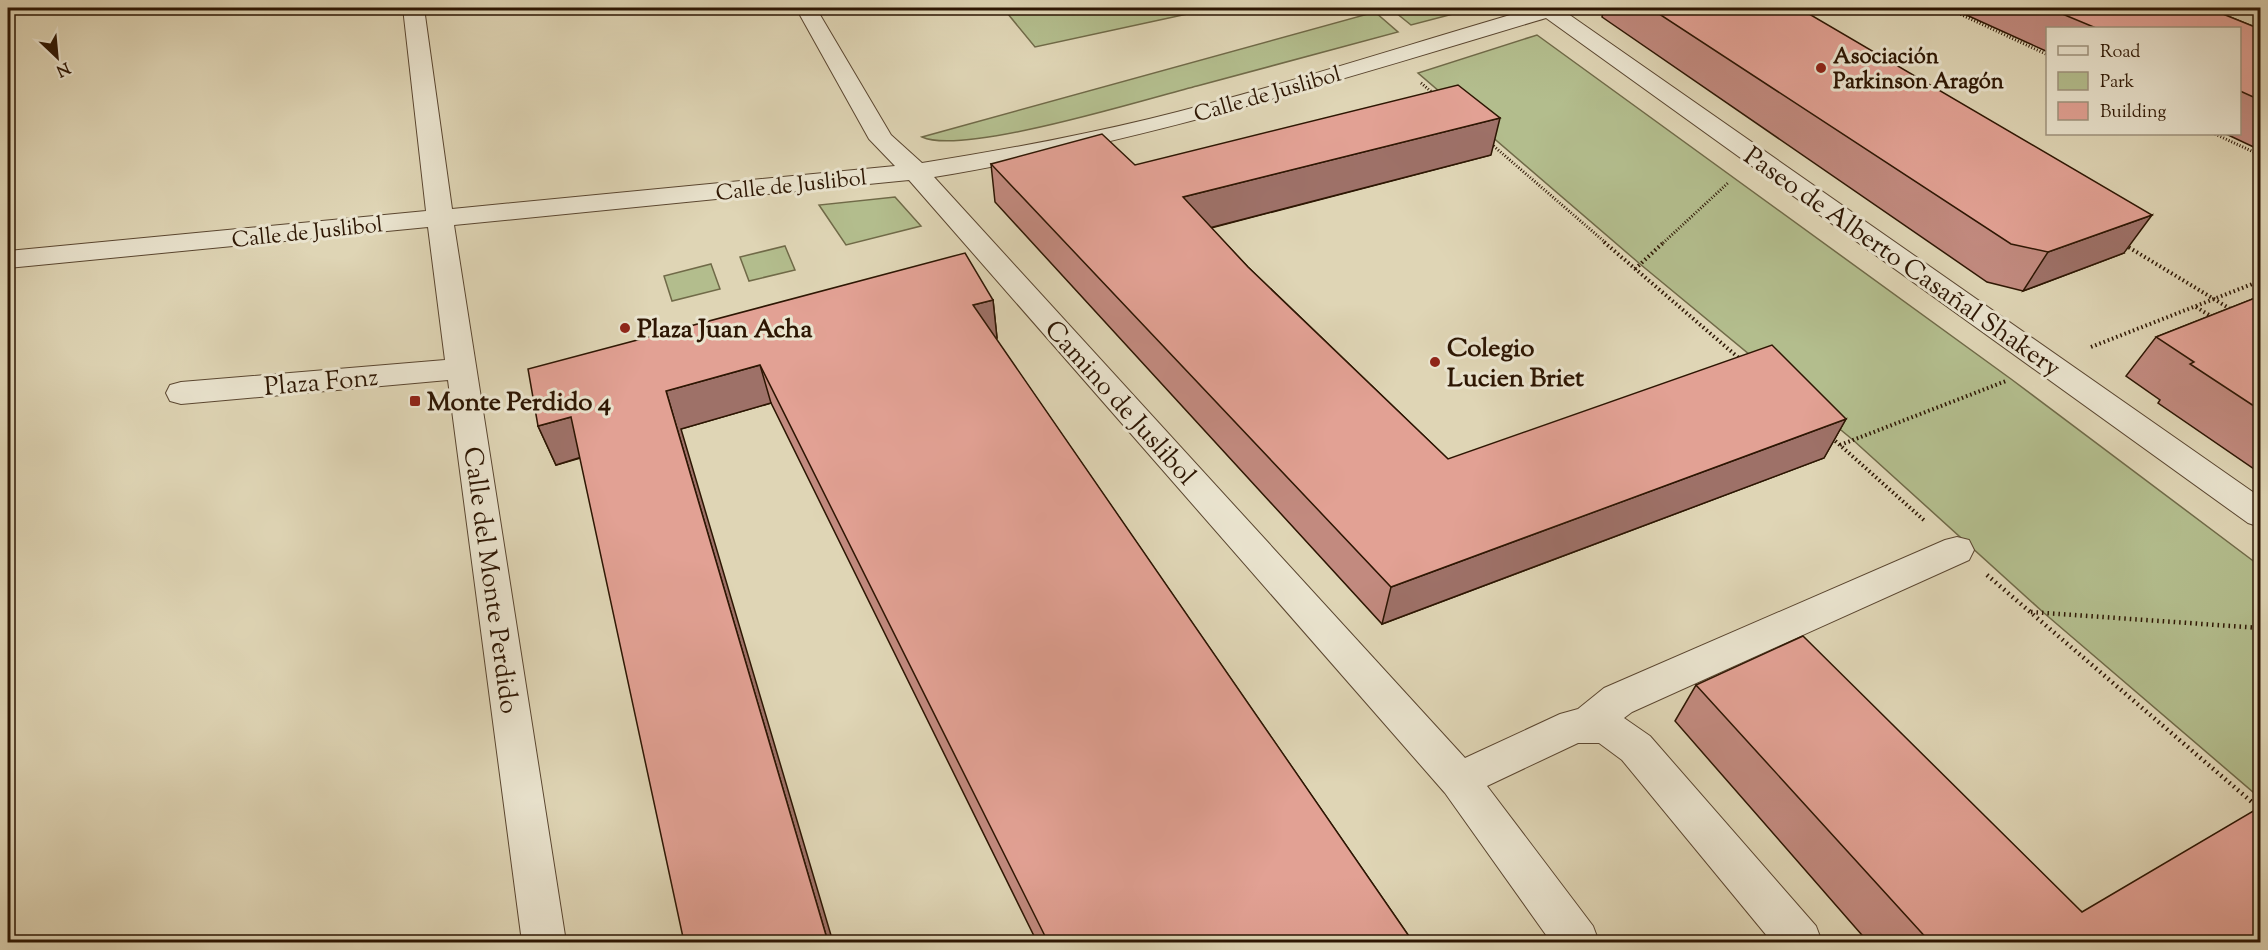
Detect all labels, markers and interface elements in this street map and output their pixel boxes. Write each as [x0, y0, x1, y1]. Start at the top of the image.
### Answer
north arrow [27, 27, 87, 87]
legend [2046, 27, 2241, 135]
text: Road [2100, 40, 2140, 66]
place label: Asociación Parkinson Aragón [1833, 42, 2004, 99]
text: N [51, 55, 73, 81]
street label: Calle de Juslibol [1191, 60, 1345, 132]
marker: Asociación Parkinson Aragón [1814, 61, 1828, 75]
text: Park [2100, 70, 2135, 96]
text: Building [2100, 100, 2166, 126]
street label: Paseo de Alberto Casañal Shakery [1735, 139, 2068, 387]
street label: Calle de Juslibol [714, 163, 868, 211]
street label: Calle de Juslibol [230, 210, 384, 258]
place label: Plaza Juan Acha [637, 312, 812, 349]
street label: Camino de Juslibol [1035, 313, 1204, 494]
marker: Plaza Juan Acha [618, 321, 632, 335]
place label: Colegio Lucien Briet [1447, 331, 1584, 398]
marker: Colegio Lucien Briet [1428, 355, 1442, 369]
street label: Plaza Fonz [262, 360, 380, 407]
place label: Monte Perdido 4 [427, 385, 611, 422]
marker: Monte Perdido 4 [408, 394, 422, 408]
street label: Calle del Monte Perdido [452, 445, 527, 716]

